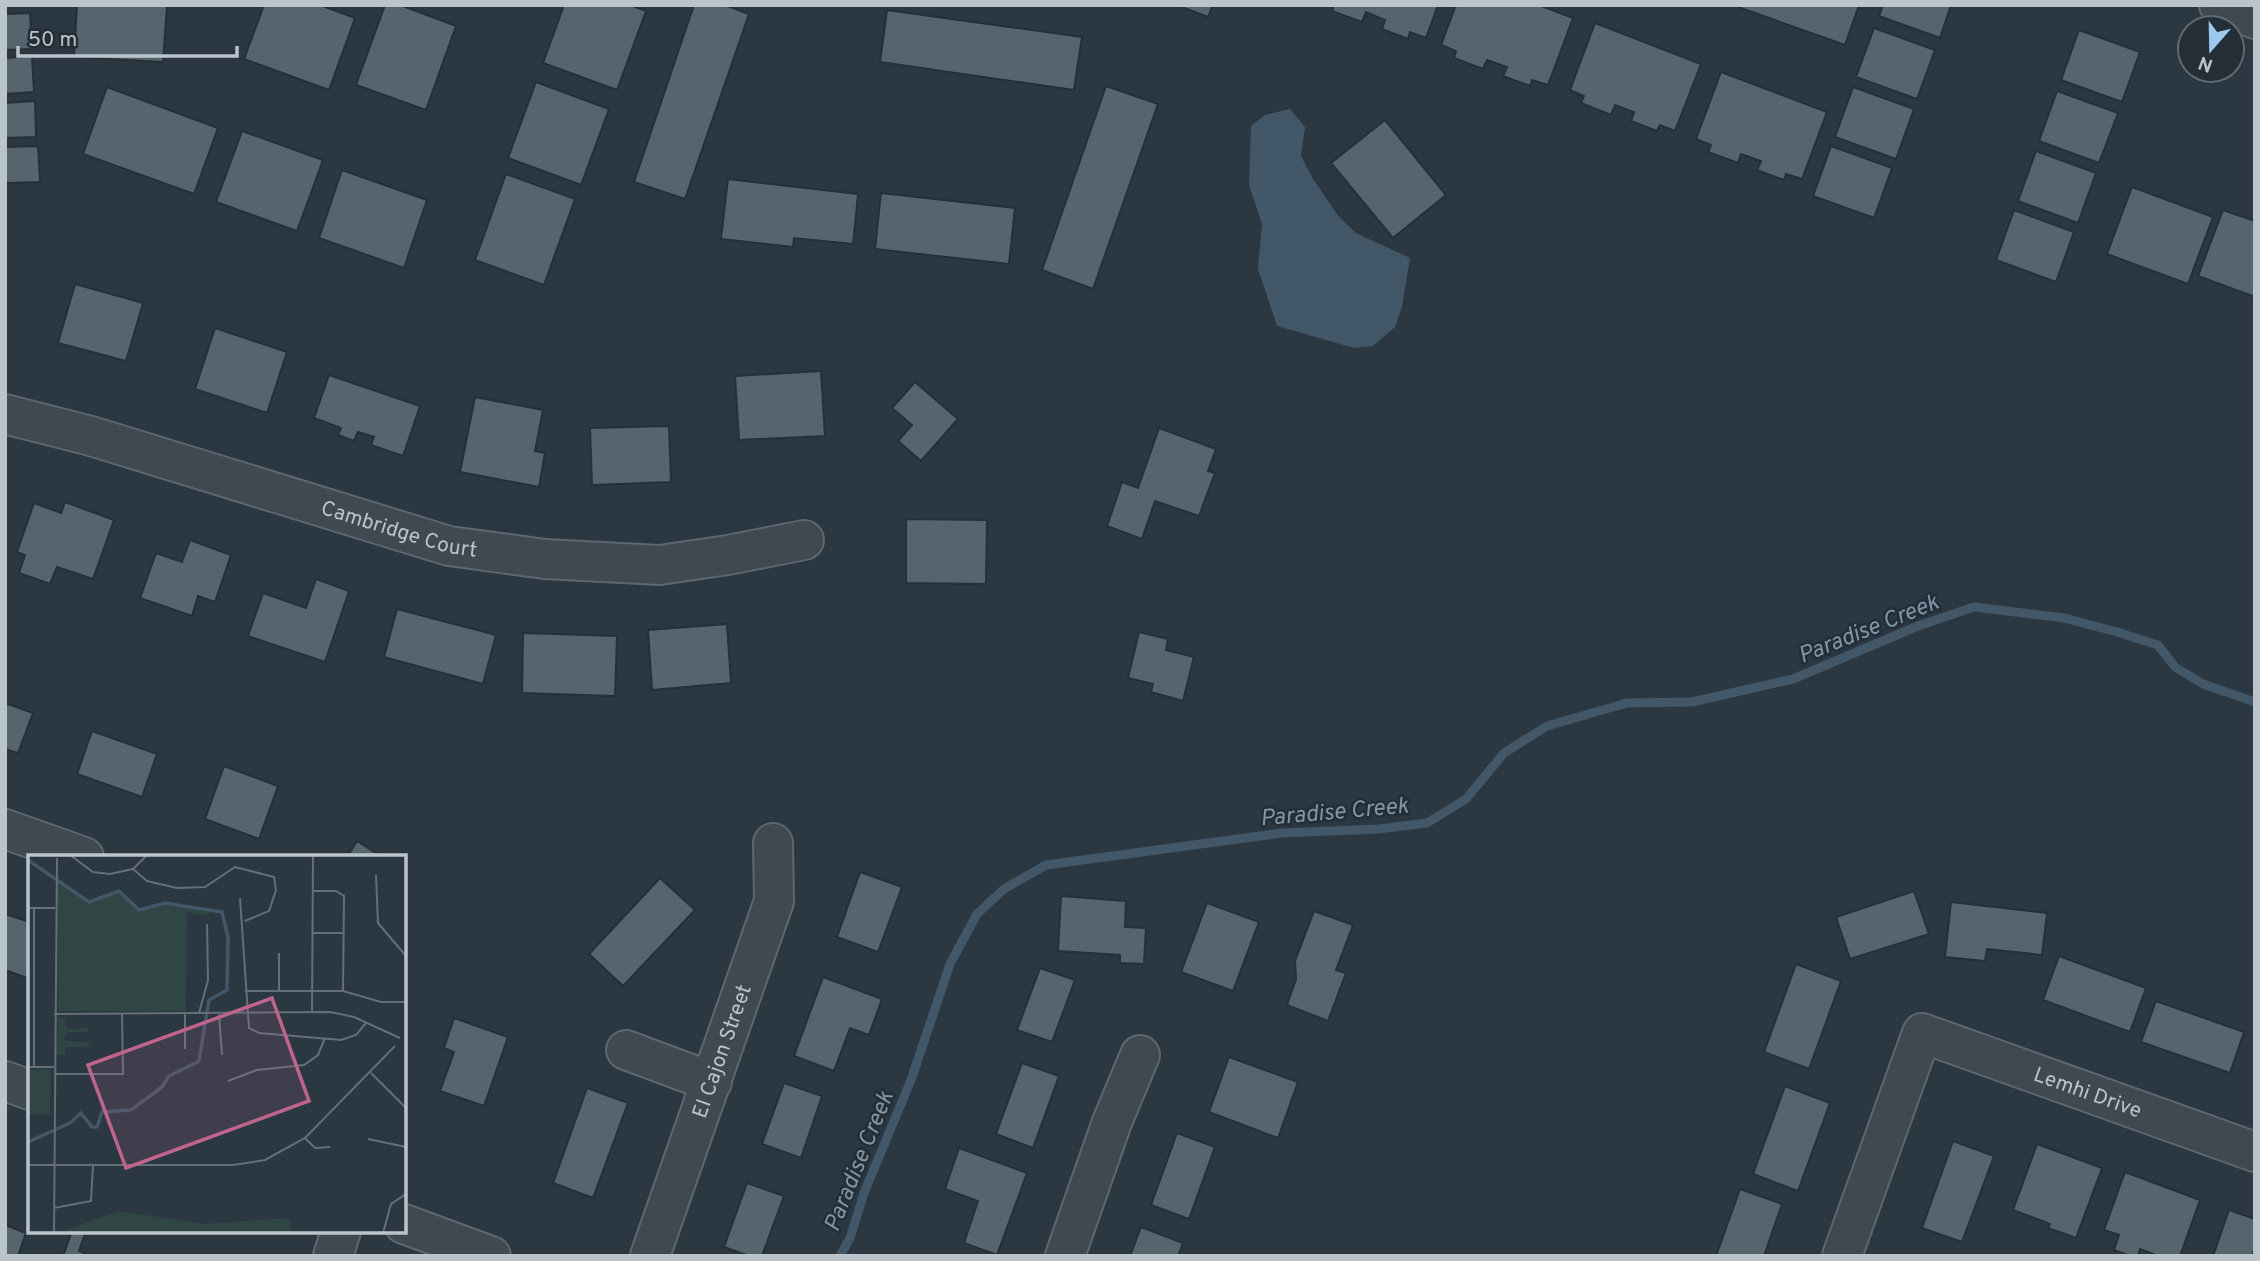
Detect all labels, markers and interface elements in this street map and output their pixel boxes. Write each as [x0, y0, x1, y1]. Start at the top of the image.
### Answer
scale bar [18, 14, 236, 58]
north arrow [2176, 14, 2246, 84]
text: 50 m [28, 27, 77, 54]
text: N [2195, 49, 2216, 77]
street label: Cambridge Court [317, 495, 479, 565]
water label: Paradise Creek [1795, 589, 1944, 672]
water label: Paradise Creek [1259, 793, 1410, 834]
inset map [28, 855, 406, 1233]
street label: El Cajon Street [687, 981, 759, 1122]
street label: Lemhi Drive [2030, 1062, 2145, 1125]
water label: Paradise Creek [819, 1087, 902, 1236]

